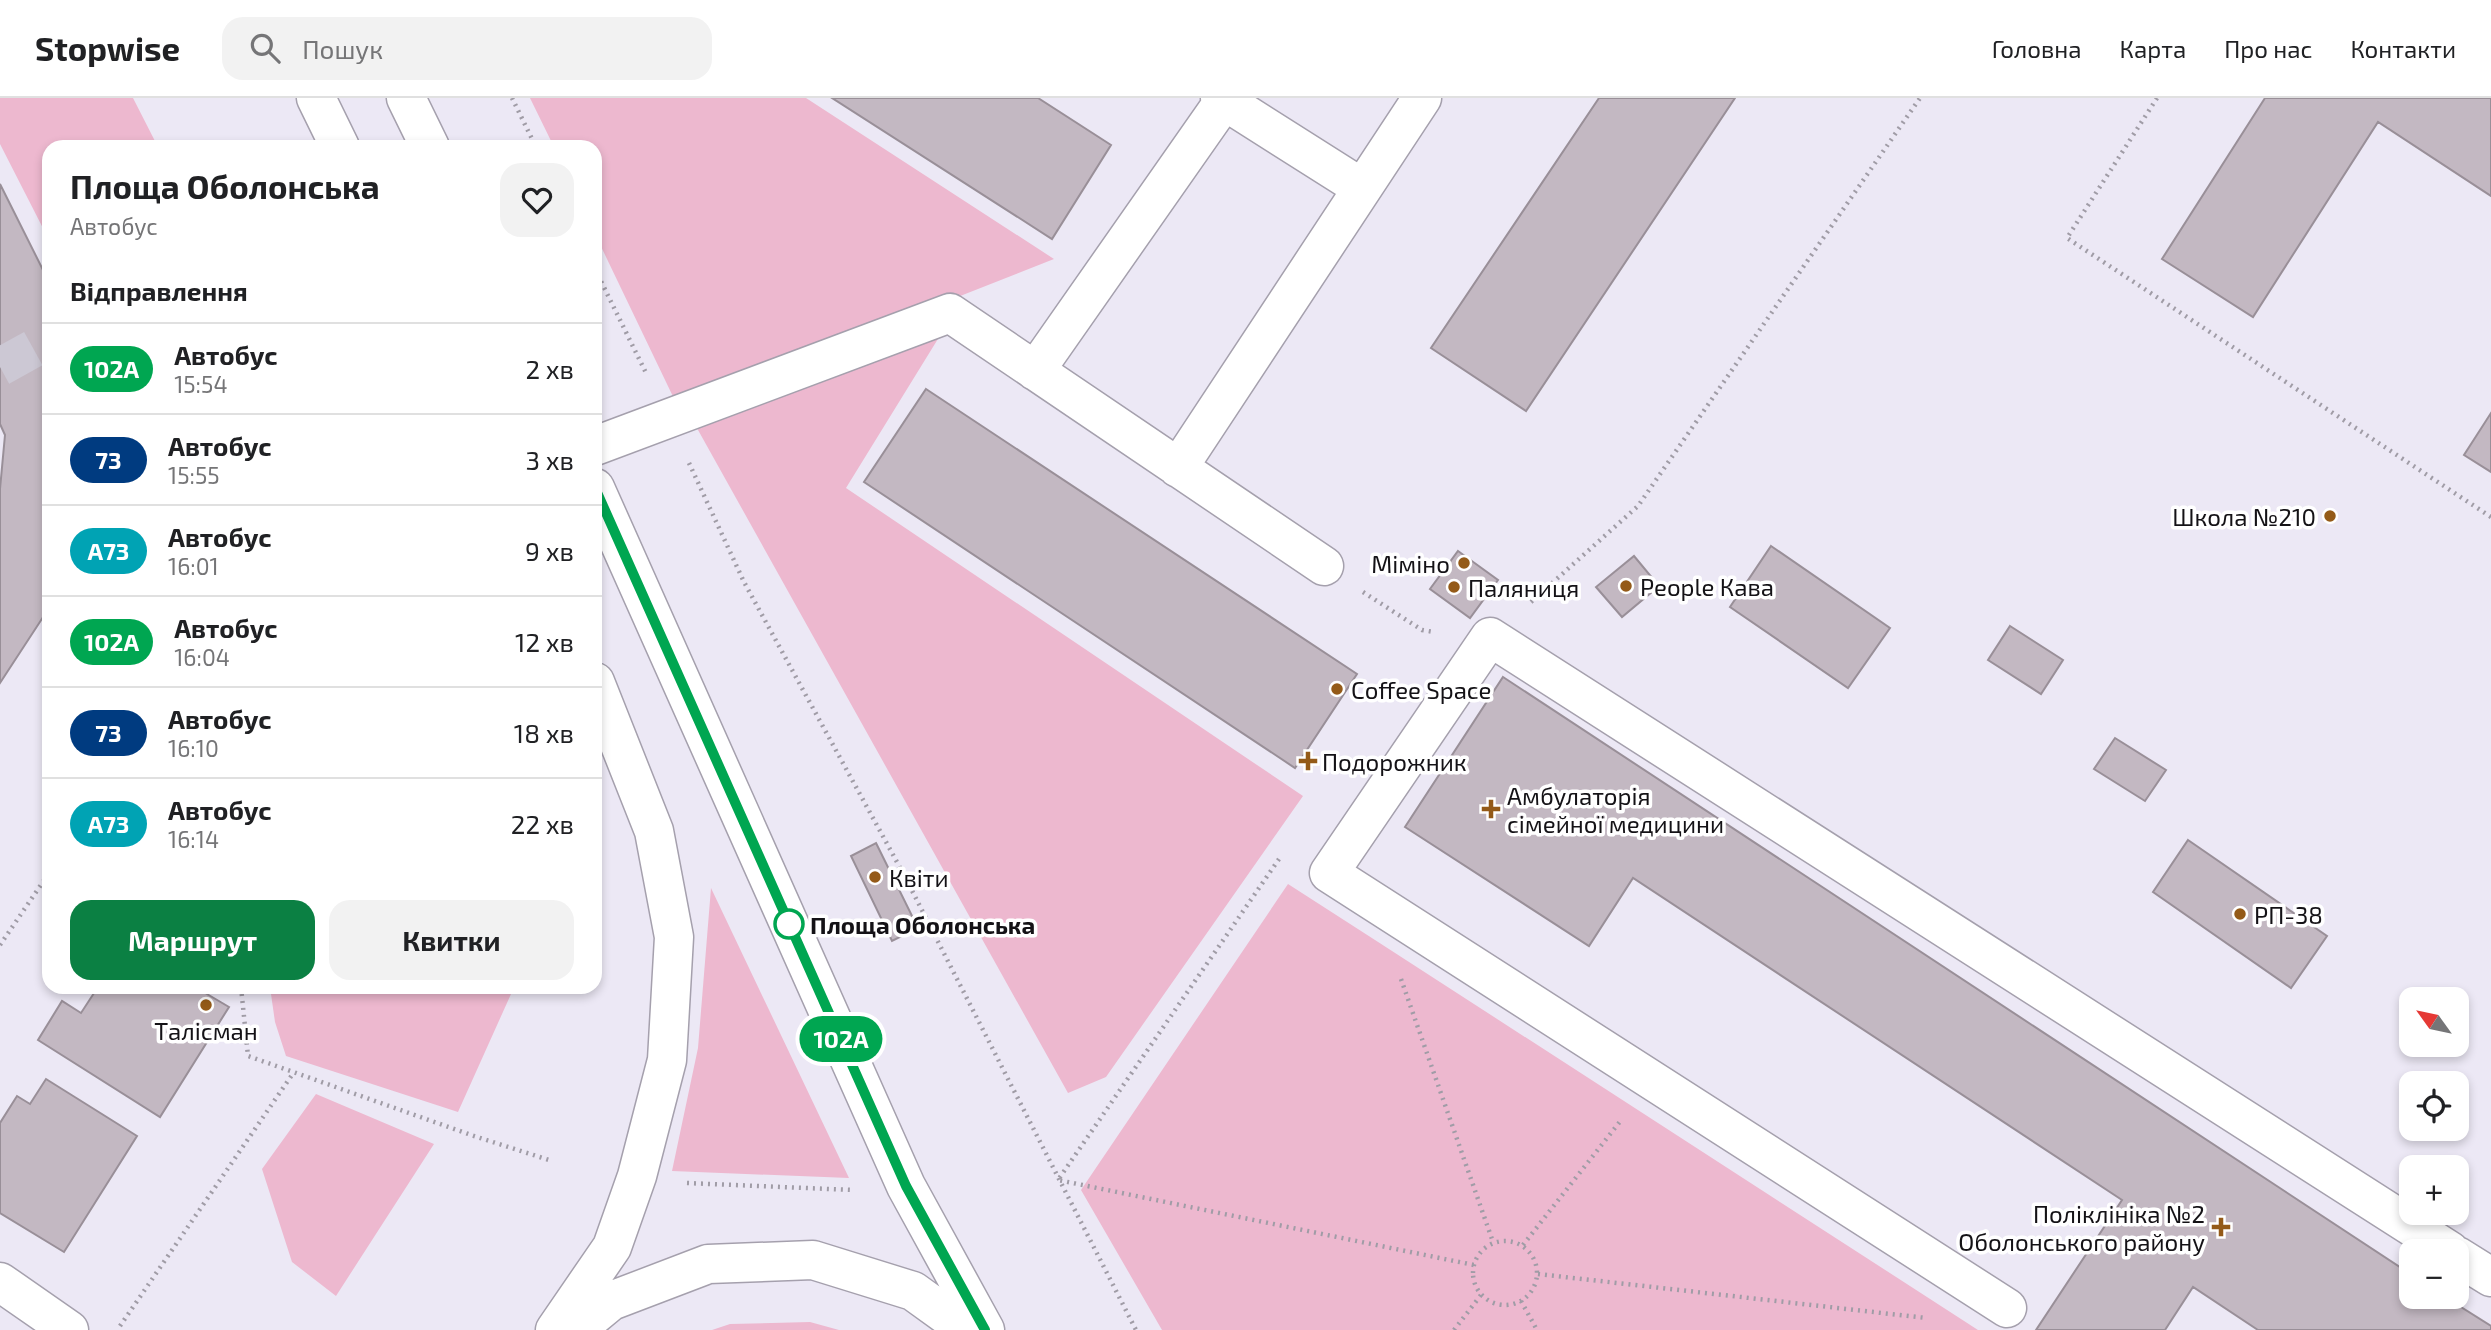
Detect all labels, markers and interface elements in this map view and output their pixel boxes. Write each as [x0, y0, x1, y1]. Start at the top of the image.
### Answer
search box [222, 17, 712, 80]
text: Stopwise [35, 28, 180, 68]
icon: search [246, 29, 284, 67]
text: Пошук [302, 33, 383, 64]
text: Головна [1992, 34, 2082, 63]
text: Карта [2120, 34, 2186, 63]
text: Про нас [2224, 34, 2312, 63]
text: Контакти [2350, 34, 2456, 63]
button: heart [500, 163, 574, 237]
text: Площа Оболонська [70, 166, 380, 206]
text: Автобус [70, 212, 158, 240]
text: Відправлення [70, 275, 248, 306]
text: Автобус [174, 339, 278, 370]
text: 2 хв [525, 353, 574, 384]
text: 102А [84, 354, 139, 383]
text: 15:54 [174, 370, 228, 398]
text: Автобус [168, 430, 271, 461]
text: 3 хв [526, 444, 574, 475]
text: 73 [95, 445, 122, 474]
text: 15:55 [168, 461, 220, 489]
place label: Школа №210 [2172, 502, 2316, 531]
marker: Школа №210 [2322, 508, 2338, 524]
text: Автобус [168, 521, 271, 552]
text: 9 хв [525, 535, 574, 566]
text: А73 [88, 536, 129, 565]
place label: Міміно [1371, 549, 1450, 578]
text: 16:01 [168, 552, 219, 580]
marker: Міміно [1456, 555, 1472, 571]
place label: People Кава [1640, 572, 1774, 601]
place label: Паляниця [1468, 573, 1579, 602]
marker: People Кава [1618, 578, 1634, 594]
marker: Паляниця [1446, 579, 1462, 595]
text: Автобус [174, 612, 278, 643]
text: 12 хв [515, 626, 574, 657]
text: 102А [84, 627, 139, 656]
text: 16:04 [174, 643, 230, 671]
place label: Coffee Space [1351, 675, 1491, 704]
marker: Coffee Space [1329, 681, 1345, 697]
text: Автобус [168, 703, 271, 734]
text: 18 хв [514, 717, 574, 748]
text: 73 [95, 718, 122, 747]
text: 16:10 [168, 734, 219, 762]
place label: Подорожник [1322, 747, 1467, 776]
marker: Подорожник [1300, 753, 1316, 769]
place label: Амбулаторія сімейної медицини [1507, 781, 1724, 838]
text: Автобус [168, 794, 271, 825]
marker: Амбулаторія сімейної медицини [1481, 799, 1501, 819]
text: 22 хв [511, 808, 574, 839]
text: А73 [88, 809, 129, 838]
text: 16:14 [168, 825, 219, 853]
place label: Квіти [889, 863, 949, 892]
marker: Квіти [867, 869, 883, 885]
button: Маршрут [70, 900, 315, 980]
button: Квитки [329, 900, 574, 980]
place label: РП-38 [2254, 900, 2323, 929]
marker: РП-38 [2232, 906, 2248, 922]
marker: Площа Оболонська [774, 909, 804, 939]
place label: Площа Оболонська [810, 910, 1035, 939]
north arrow [2399, 987, 2469, 1057]
map controls [2399, 987, 2469, 1309]
marker: Талісман [198, 997, 214, 1013]
place label: Талісман [154, 1016, 258, 1045]
line badge: 102А [792, 1016, 890, 1062]
text: 102А [813, 1024, 869, 1053]
button: locate [2399, 1071, 2469, 1141]
button: + [2399, 1155, 2469, 1225]
place label: Поліклініка №2 Оболонського району [1958, 1199, 2205, 1257]
marker: Поліклініка №2 Оболонського району [2211, 1217, 2231, 1237]
button: − [2399, 1239, 2469, 1309]

